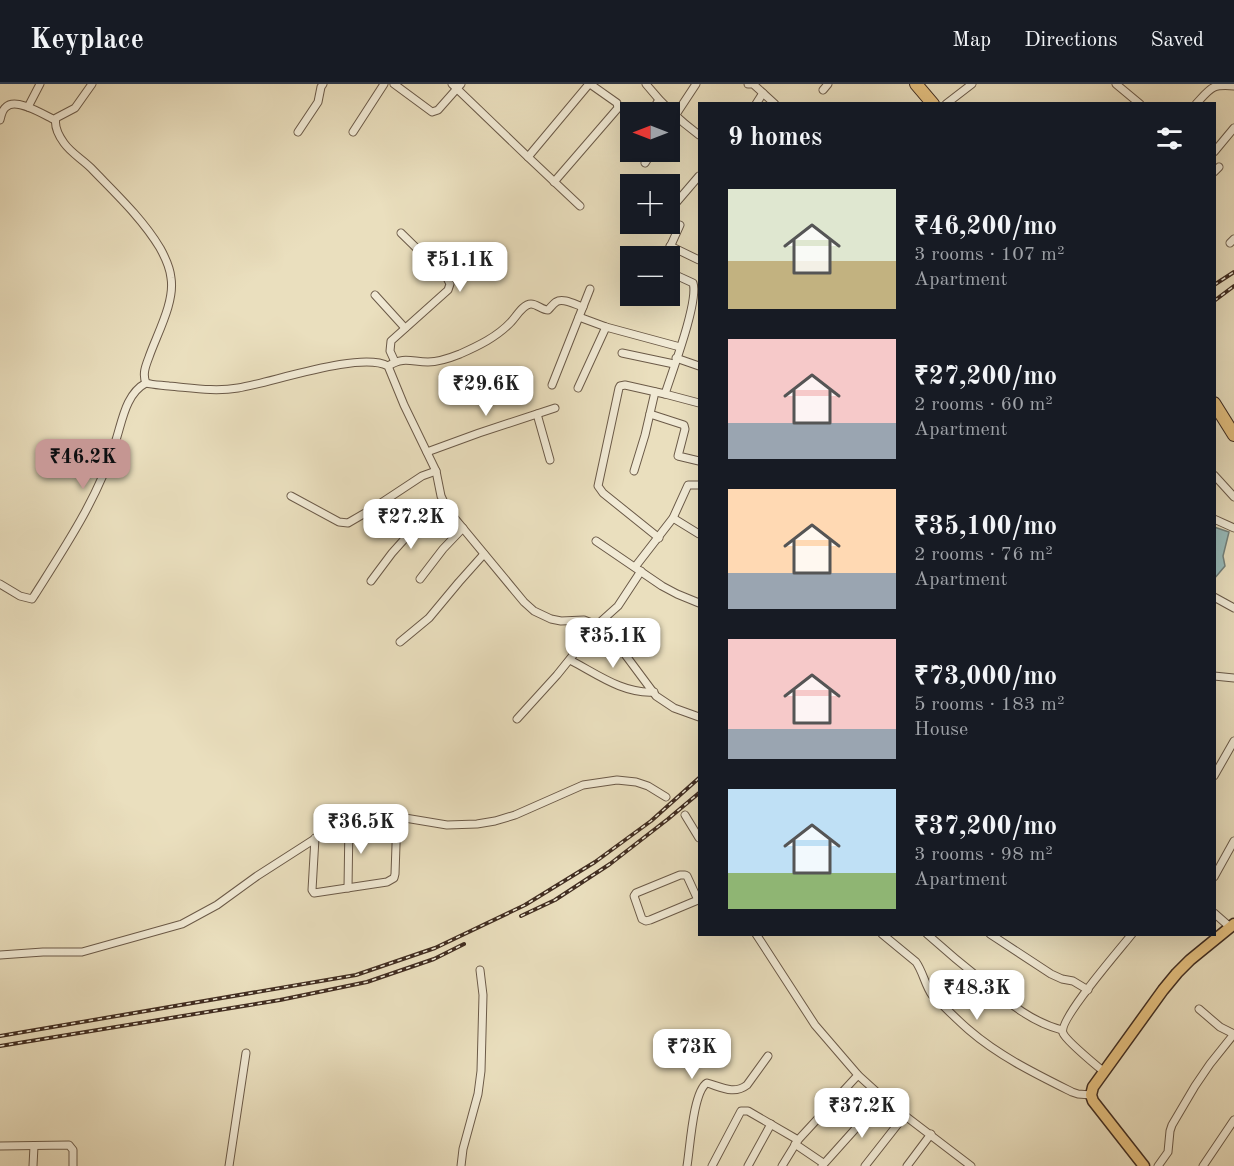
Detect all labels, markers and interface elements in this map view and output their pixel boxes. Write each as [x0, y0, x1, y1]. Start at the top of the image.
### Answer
text: Keyplace [30, 27, 144, 55]
text: Map [952, 30, 991, 51]
text: Directions [1024, 30, 1118, 51]
text: Saved [1151, 30, 1204, 51]
north arrow [620, 102, 680, 162]
map controls [620, 102, 680, 306]
icon: filters [1153, 122, 1186, 155]
text: 9 homes [728, 125, 822, 151]
button: + [620, 174, 680, 234]
icon: home [776, 213, 848, 285]
text: ₹46,200/mo [914, 214, 1057, 240]
pin: ₹51.1K [411, 242, 509, 293]
text: 3 rooms · 107 m² [914, 245, 1064, 265]
button: − [620, 246, 680, 306]
text: ₹51.1K [426, 251, 494, 271]
text: Apartment [914, 270, 1008, 290]
icon: home [776, 363, 848, 435]
text: ₹27,200/mo [914, 364, 1057, 390]
pin: ₹29.6K [437, 366, 535, 417]
text: ₹29.6K [452, 375, 520, 395]
text: 2 rooms · 60 m² [914, 395, 1053, 415]
text: Apartment [914, 420, 1008, 440]
pin: ₹46.2K [34, 439, 132, 490]
text: ₹46.2K [49, 448, 117, 468]
pin: ₹27.2K [362, 499, 460, 550]
text: ₹27.2K [377, 508, 445, 528]
icon: home [776, 513, 848, 585]
text: ₹35,100/mo [914, 514, 1057, 540]
text: 2 rooms · 76 m² [914, 545, 1053, 565]
text: Apartment [914, 570, 1008, 590]
pin: ₹35.1K [564, 618, 662, 669]
text: ₹35.1K [579, 627, 647, 647]
icon: home [776, 663, 848, 735]
text: ₹73,000/mo [914, 664, 1057, 690]
text: 5 rooms · 183 m² [914, 695, 1064, 715]
text: House [914, 720, 968, 740]
pin: ₹36.5K [312, 804, 410, 855]
text: ₹36.5K [327, 813, 395, 833]
icon: home [776, 813, 848, 885]
text: ₹37,200/mo [914, 814, 1057, 840]
text: 3 rooms · 98 m² [914, 845, 1053, 865]
text: Apartment [914, 870, 1008, 890]
pin: ₹48.3K [928, 970, 1026, 1021]
text: ₹48.3K [943, 979, 1011, 999]
pin: ₹73K [656, 1029, 728, 1080]
text: ₹73K [667, 1038, 717, 1058]
pin: ₹37.2K [813, 1088, 911, 1139]
text: ₹37.2K [828, 1097, 896, 1117]

